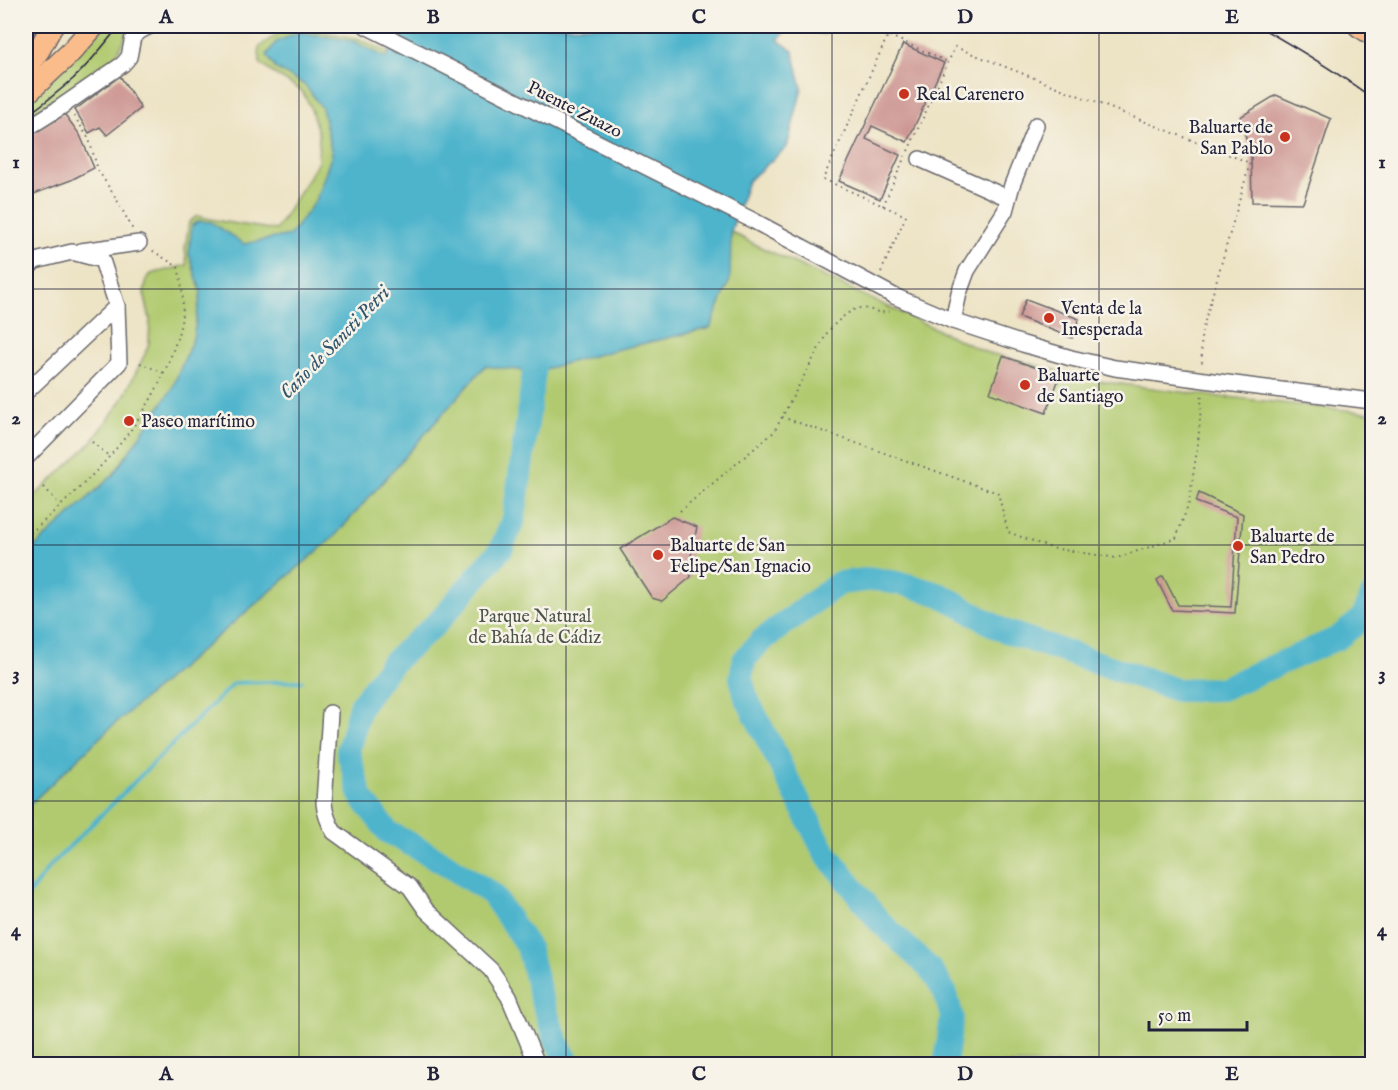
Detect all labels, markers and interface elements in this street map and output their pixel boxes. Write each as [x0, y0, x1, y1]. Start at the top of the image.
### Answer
text: A [158, 5, 174, 30]
text: B [426, 5, 440, 30]
text: C [692, 5, 706, 30]
text: D [957, 5, 973, 30]
text: E [1225, 5, 1239, 30]
street label: Puente Zuazo [523, 77, 626, 144]
place label: Real Carenero [916, 84, 1024, 107]
marker: Real Carenero [897, 87, 911, 101]
place label: Baluarte de San Pablo [1189, 117, 1273, 161]
marker: Baluarte de San Pablo [1278, 130, 1292, 144]
text: 1 [12, 150, 20, 175]
text: 1 [1378, 150, 1386, 175]
water label: Caño de Sancti Petri [275, 280, 396, 405]
place label: Venta de la Inesperada [1060, 298, 1143, 342]
marker: Venta de la Inesperada [1042, 311, 1056, 325]
place label: Baluarte de Santiago [1037, 365, 1124, 409]
marker: Baluarte de Santiago [1018, 378, 1032, 392]
text: 2 [11, 406, 21, 431]
text: 2 [1377, 406, 1387, 431]
place label: Paseo marítimo [141, 411, 255, 434]
marker: Paseo marítimo [122, 414, 136, 428]
place label: Baluarte de San Pedro [1250, 526, 1334, 570]
place label: Baluarte de San Felipe/San Ignacio [670, 535, 811, 579]
marker: Baluarte de San Pedro [1231, 539, 1245, 553]
marker: Baluarte de San Felipe/San Ignacio [651, 548, 665, 562]
park label: Parque Natural de Bahía de Cádiz [469, 606, 601, 650]
text: 3 [12, 662, 20, 687]
text: 3 [1378, 662, 1386, 687]
text: 4 [11, 918, 22, 943]
text: 4 [1377, 918, 1388, 943]
scale bar [1149, 994, 1246, 1032]
text: 50 m [1158, 1005, 1191, 1028]
text: A [158, 1062, 174, 1087]
text: B [426, 1062, 440, 1087]
text: C [692, 1062, 706, 1087]
text: D [957, 1062, 973, 1087]
text: E [1225, 1062, 1239, 1087]

